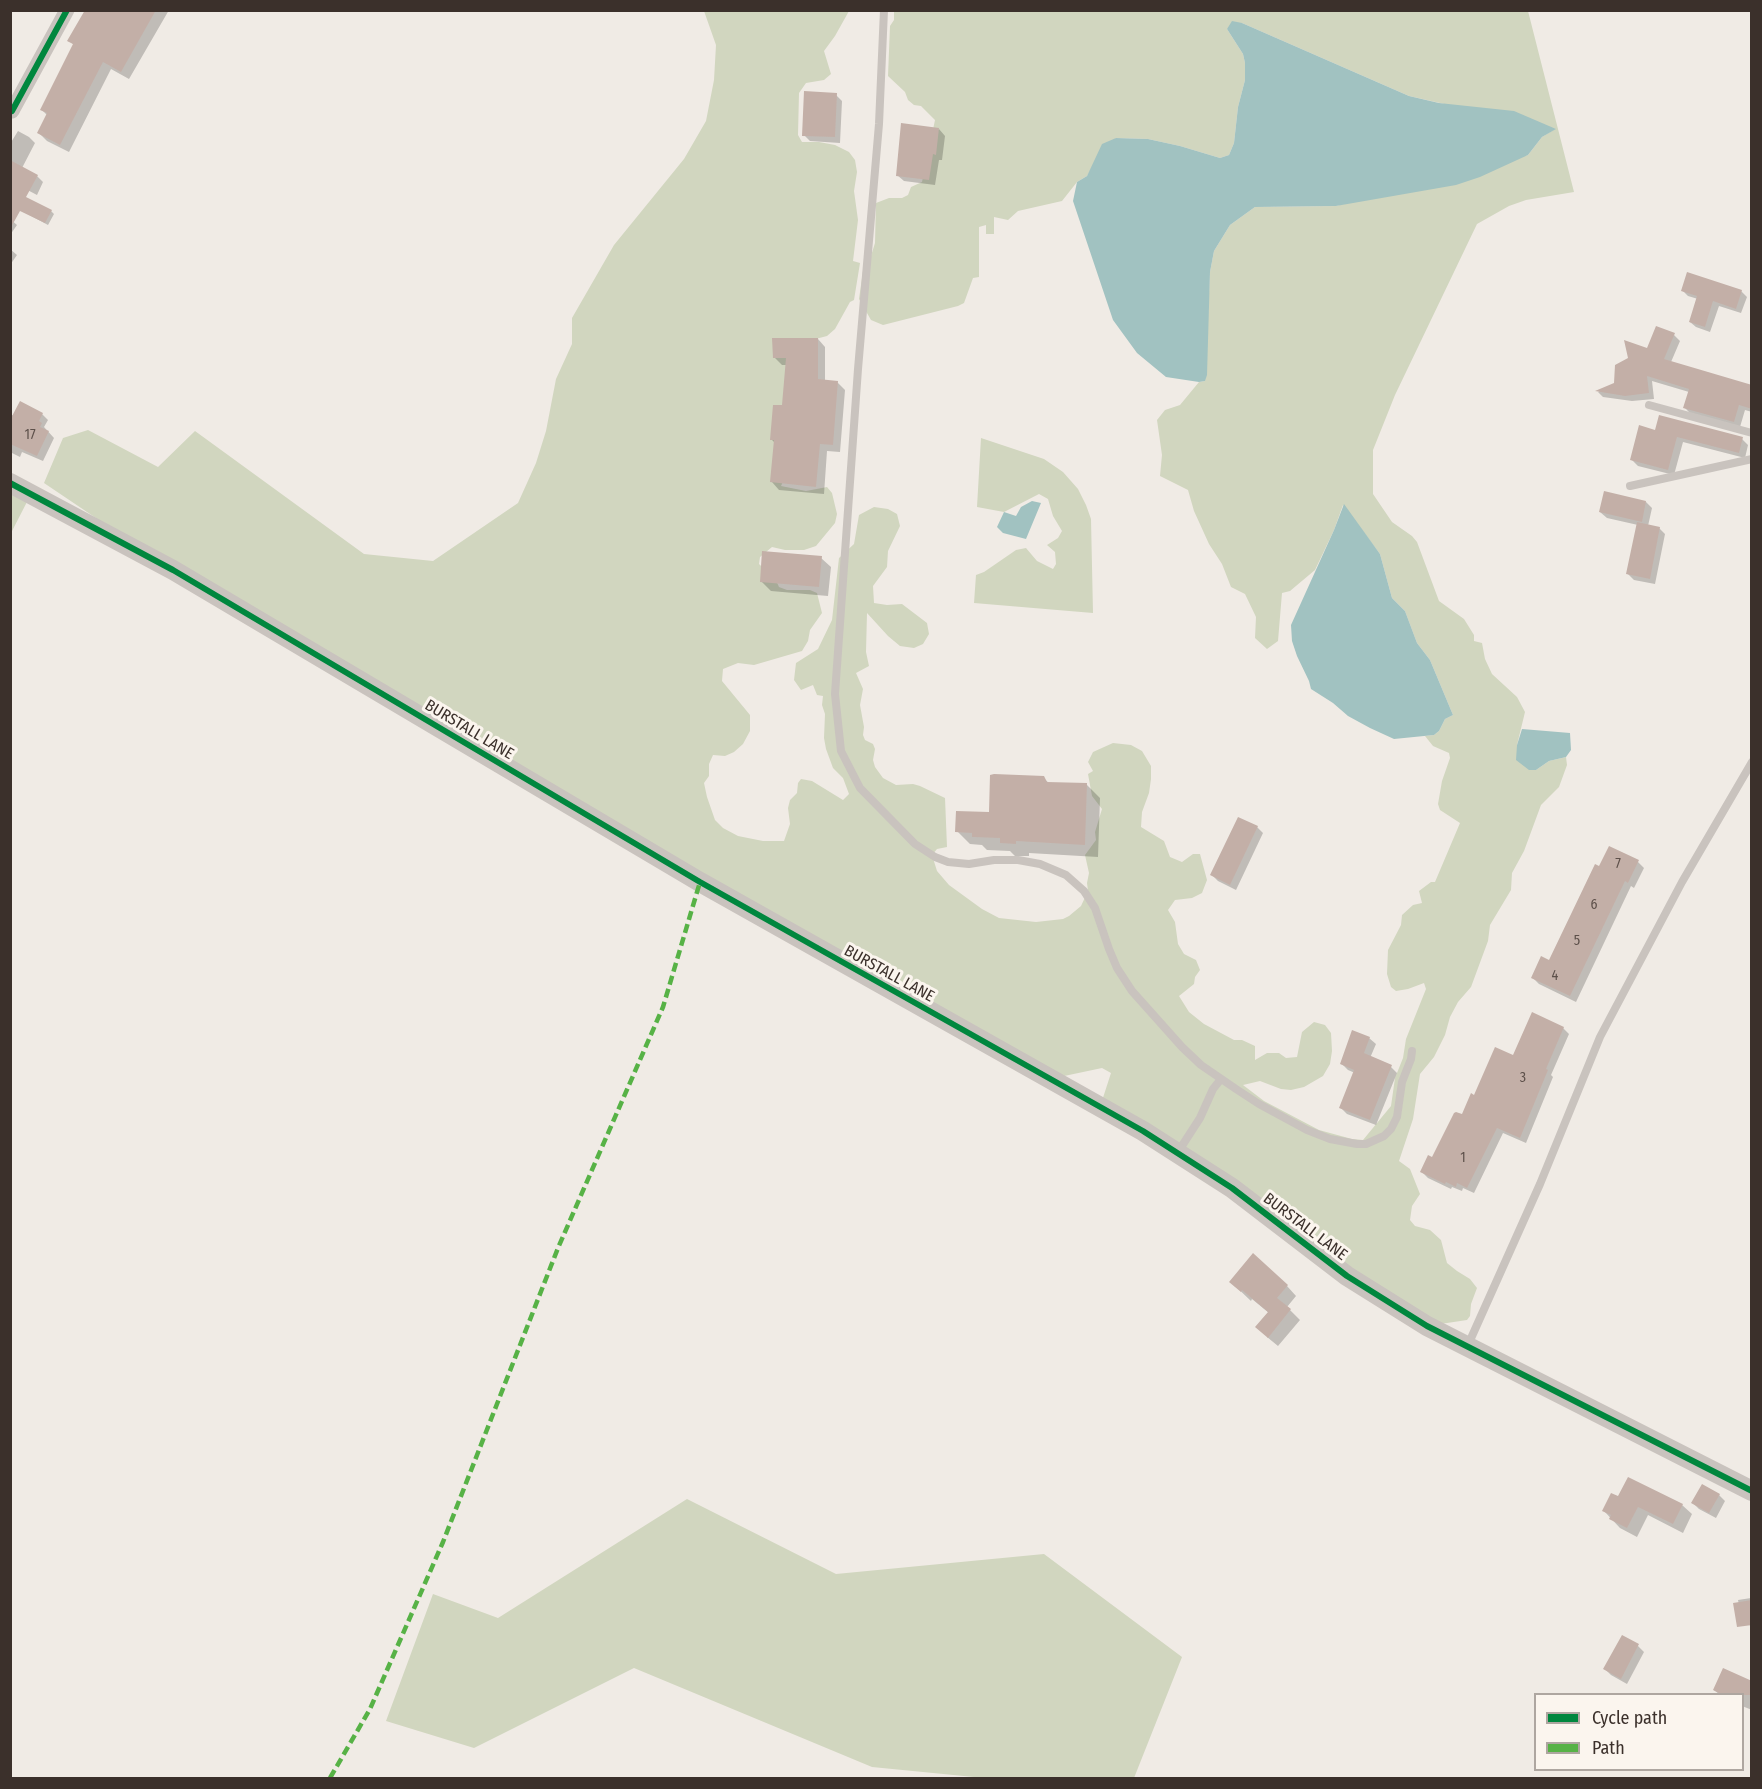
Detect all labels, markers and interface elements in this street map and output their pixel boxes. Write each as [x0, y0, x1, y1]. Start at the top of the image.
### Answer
house number: 17 [24, 427, 36, 443]
street label: BURSTALL LANE [421, 696, 517, 764]
house number: 7 [1615, 856, 1621, 872]
house number: 6 [1591, 897, 1597, 913]
house number: 5 [1574, 933, 1580, 949]
street label: BURSTALL LANE [841, 941, 937, 1007]
house number: 4 [1552, 968, 1558, 984]
house number: 3 [1520, 1070, 1526, 1086]
house number: 1 [1460, 1150, 1466, 1166]
street label: BURSTALL LANE [1259, 1189, 1351, 1265]
legend [1534, 1693, 1744, 1771]
text: Cycle path [1592, 1707, 1667, 1729]
text: Path [1592, 1737, 1625, 1759]

